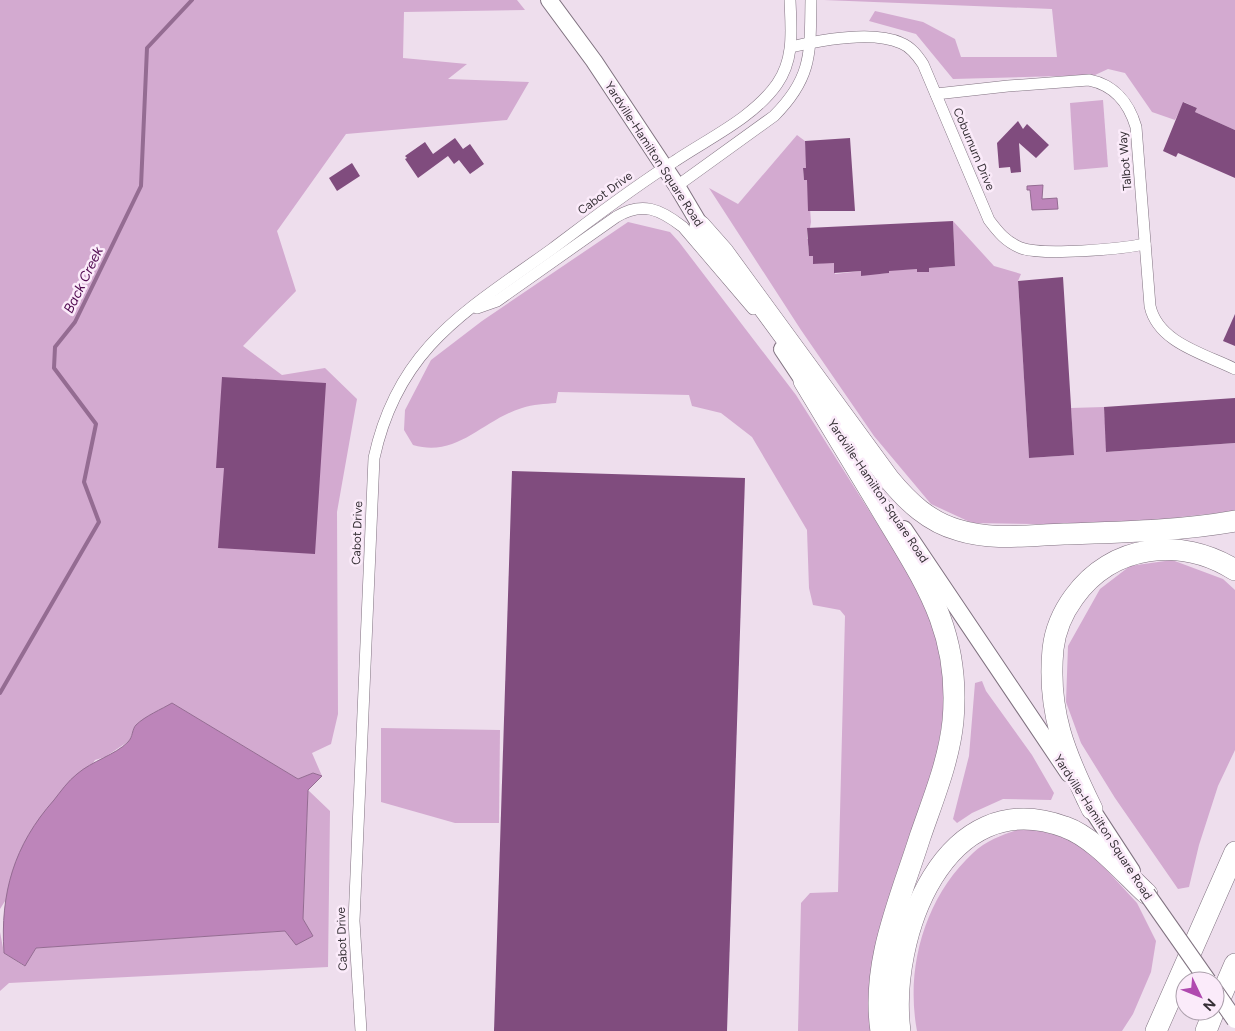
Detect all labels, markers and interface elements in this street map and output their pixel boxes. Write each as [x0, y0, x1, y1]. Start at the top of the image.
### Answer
street label: Yardville-Hamilton Square Road [602, 79, 706, 229]
street label: Coburnurn Drive [950, 106, 998, 193]
street label: Talbot Way [1115, 130, 1135, 191]
street label: Cabot Drive [575, 168, 635, 217]
water label: Back Creek [60, 243, 107, 316]
street label: Yardville-Hamilton Square Road [825, 417, 931, 565]
street label: Cabot Drive [349, 500, 365, 565]
street label: Yardville-Hamilton Square Road [1051, 752, 1155, 902]
street label: Cabot Drive [334, 906, 350, 971]
north arrow [1175, 971, 1225, 1021]
text: N [1199, 995, 1219, 1014]

